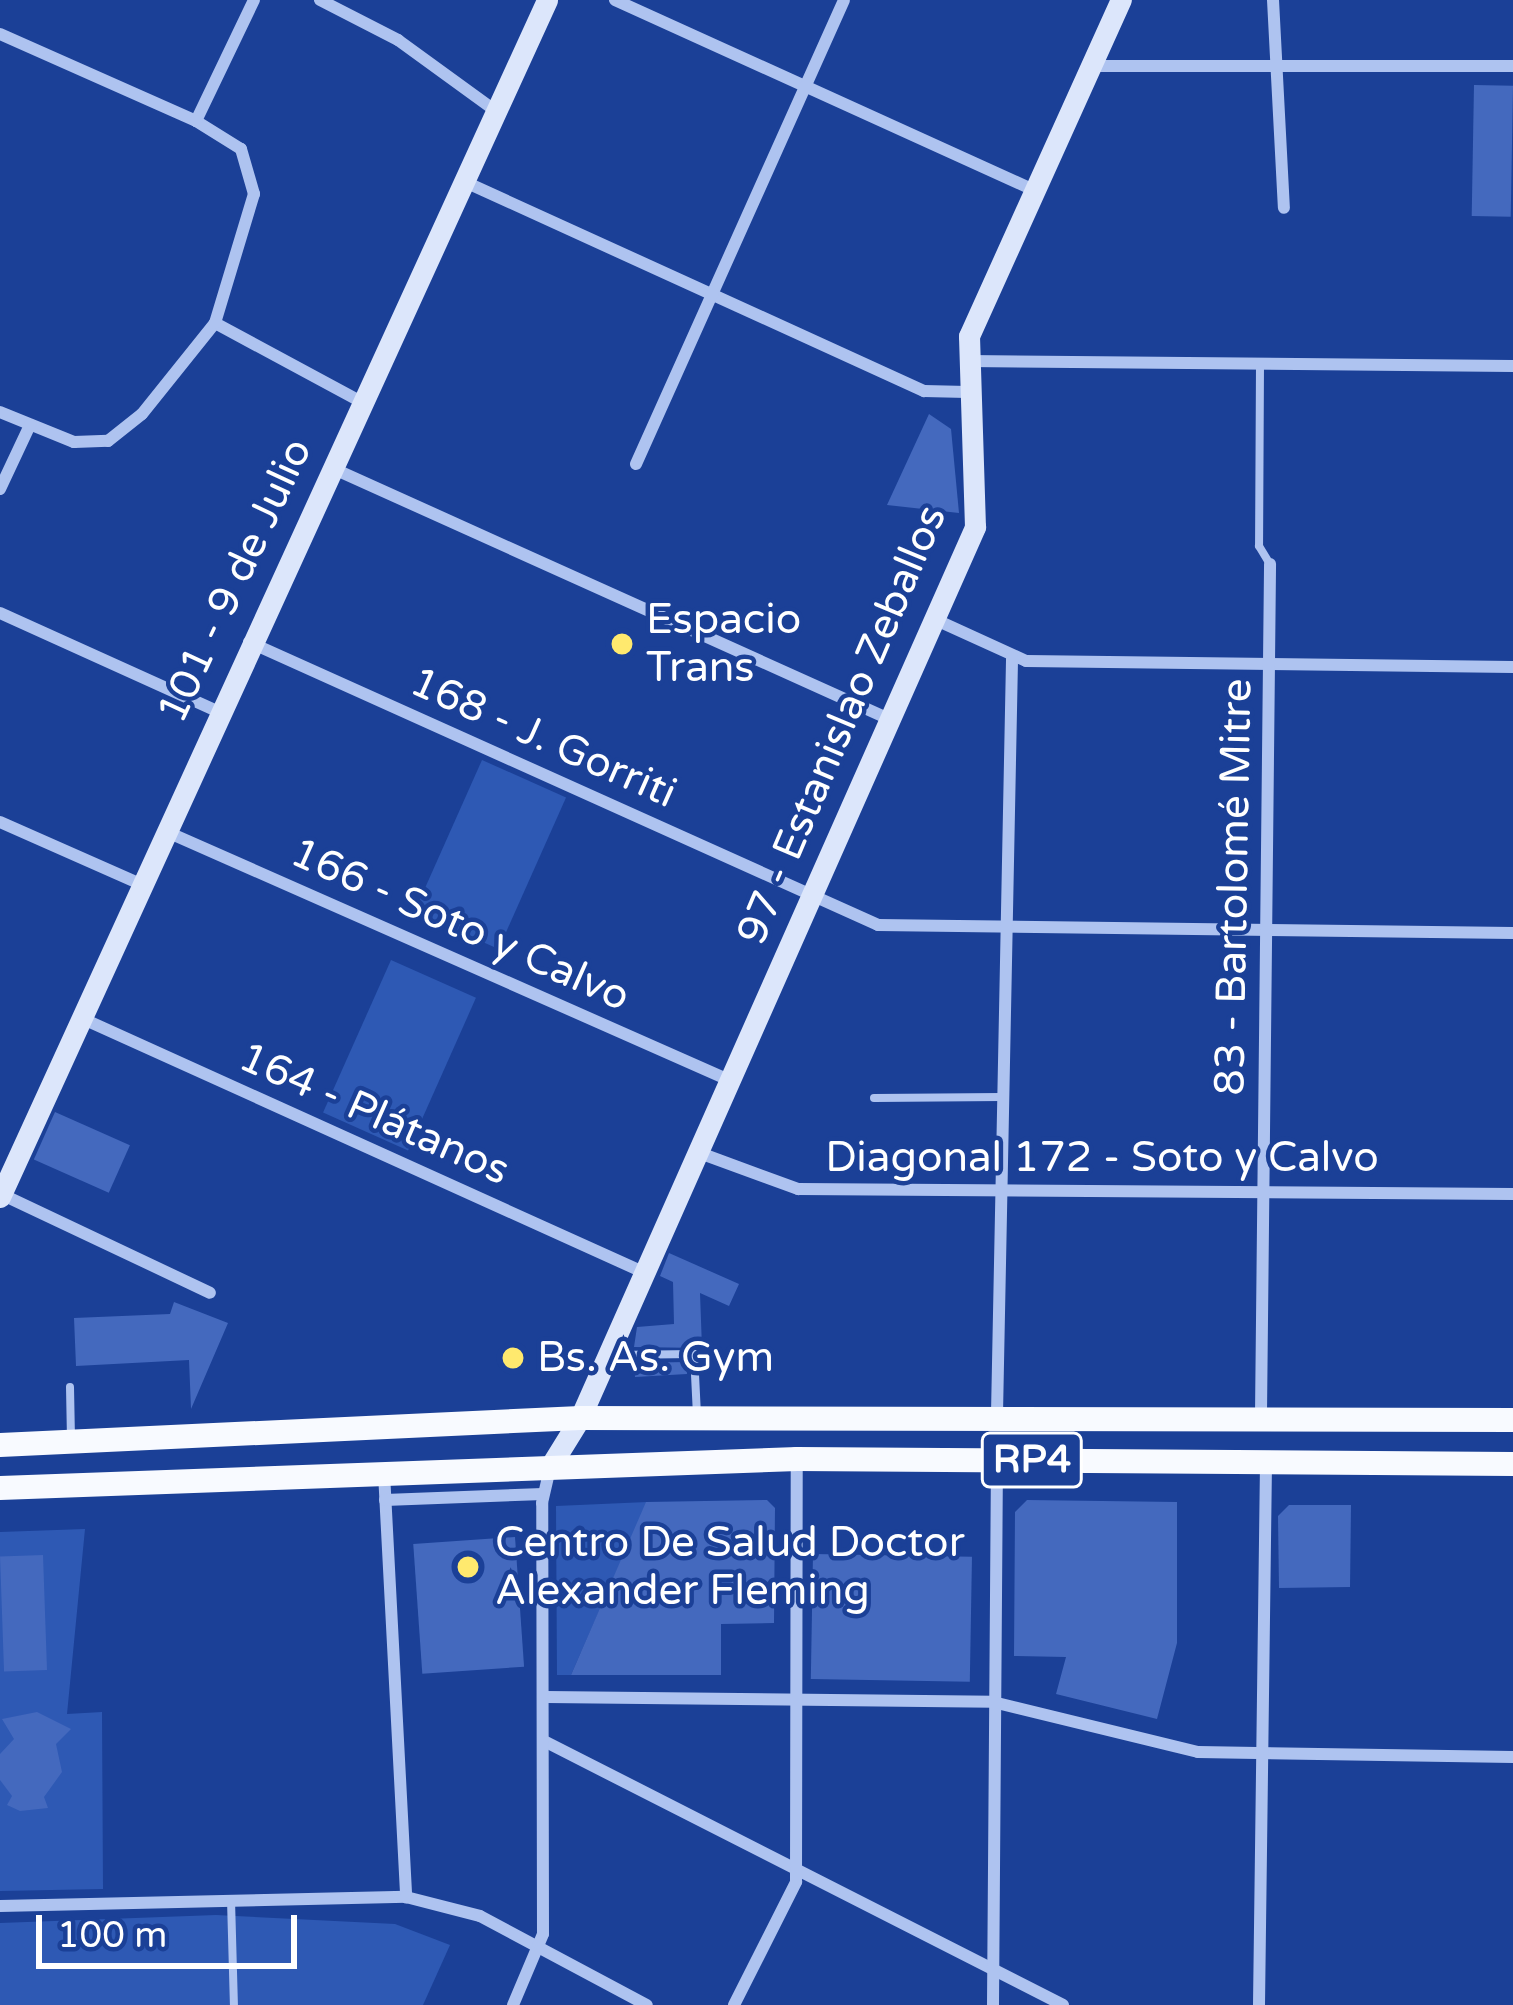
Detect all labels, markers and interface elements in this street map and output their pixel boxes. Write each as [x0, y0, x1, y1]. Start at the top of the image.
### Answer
street label: 101 - 9 de Julio [147, 431, 323, 731]
street label: 97 - Estanislao Zeballos [727, 498, 957, 952]
place label: Espacio Trans [646, 595, 801, 694]
marker: Espacio Trans [609, 631, 635, 657]
street label: 168 - J. Gorriti [402, 657, 684, 819]
street label: 83 - Bartolomé Mitre [1205, 678, 1263, 1096]
street label: 166 - Soto y Calvo [283, 828, 637, 1022]
street label: 164 - Plátanos [231, 1032, 517, 1196]
street label: Diagonal 172 - Soto y Calvo [825, 1133, 1379, 1183]
place label: Bs. As. Gym [537, 1333, 774, 1383]
marker: Bs. As. Gym [500, 1345, 526, 1371]
road number: RP4 [978, 1427, 1086, 1493]
place label: Centro De Salud Doctor Alexander Fleming [495, 1518, 965, 1616]
marker: Centro De Salud Doctor Alexander Fleming [452, 1551, 484, 1583]
scale bar [42, 1891, 303, 1965]
text: 100 m [57, 1914, 167, 1957]

